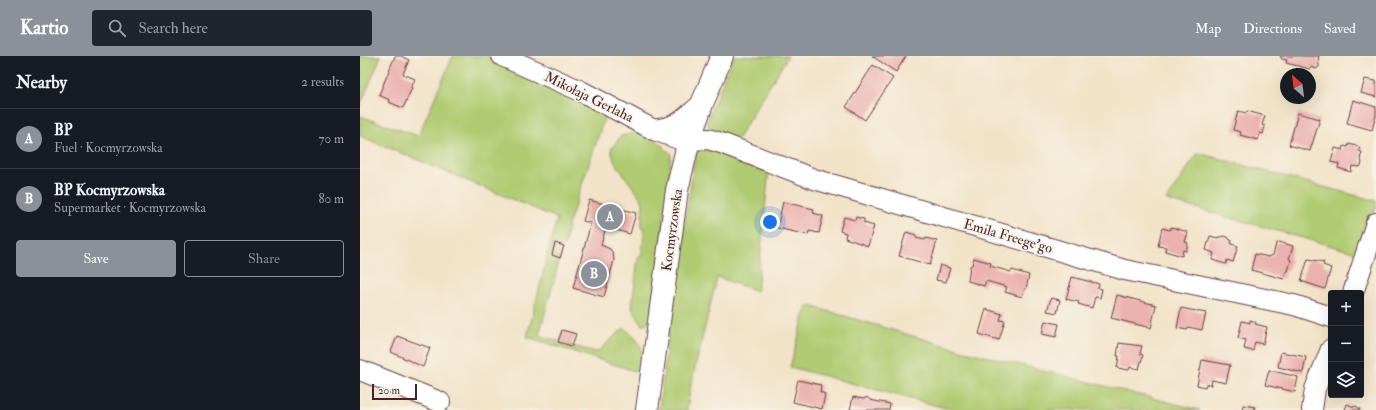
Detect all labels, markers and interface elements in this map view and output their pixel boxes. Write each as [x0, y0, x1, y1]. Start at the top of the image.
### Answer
search box [92, 10, 372, 46]
text: Kartio [20, 16, 68, 40]
icon: search [106, 17, 128, 39]
text: Search here [138, 19, 208, 38]
text: Map [1195, 20, 1221, 37]
text: Directions [1243, 20, 1302, 37]
text: Saved [1324, 20, 1356, 37]
street label: Mikołaja Gerlaha [542, 68, 636, 126]
north arrow [1280, 68, 1316, 104]
text: Nearby [16, 72, 67, 93]
text: 2 results [301, 74, 344, 90]
text: BP [54, 121, 73, 140]
text: A [25, 131, 33, 147]
text: 70 m [319, 131, 344, 147]
text: Fuel · Kocmyrzowska [54, 140, 163, 156]
text: BP Kocmyrzowska [54, 181, 165, 200]
street label: Kocmyrzowska [658, 187, 687, 272]
text: B [25, 191, 33, 207]
text: 80 m [318, 191, 344, 207]
text: Supermarket · Kocmyrzowska [54, 200, 206, 216]
pin: A [597, 202, 623, 232]
your location [760, 212, 780, 232]
street label: Emila Freege'go [962, 215, 1055, 257]
button: Save [16, 240, 176, 277]
button: Share [184, 240, 344, 277]
pin: B [581, 259, 607, 289]
map controls [1328, 290, 1364, 398]
button: + [1328, 290, 1364, 326]
button: − [1328, 326, 1364, 362]
button: layers [1328, 362, 1364, 398]
scale bar [372, 382, 417, 401]
text: 20 m [378, 384, 400, 397]

